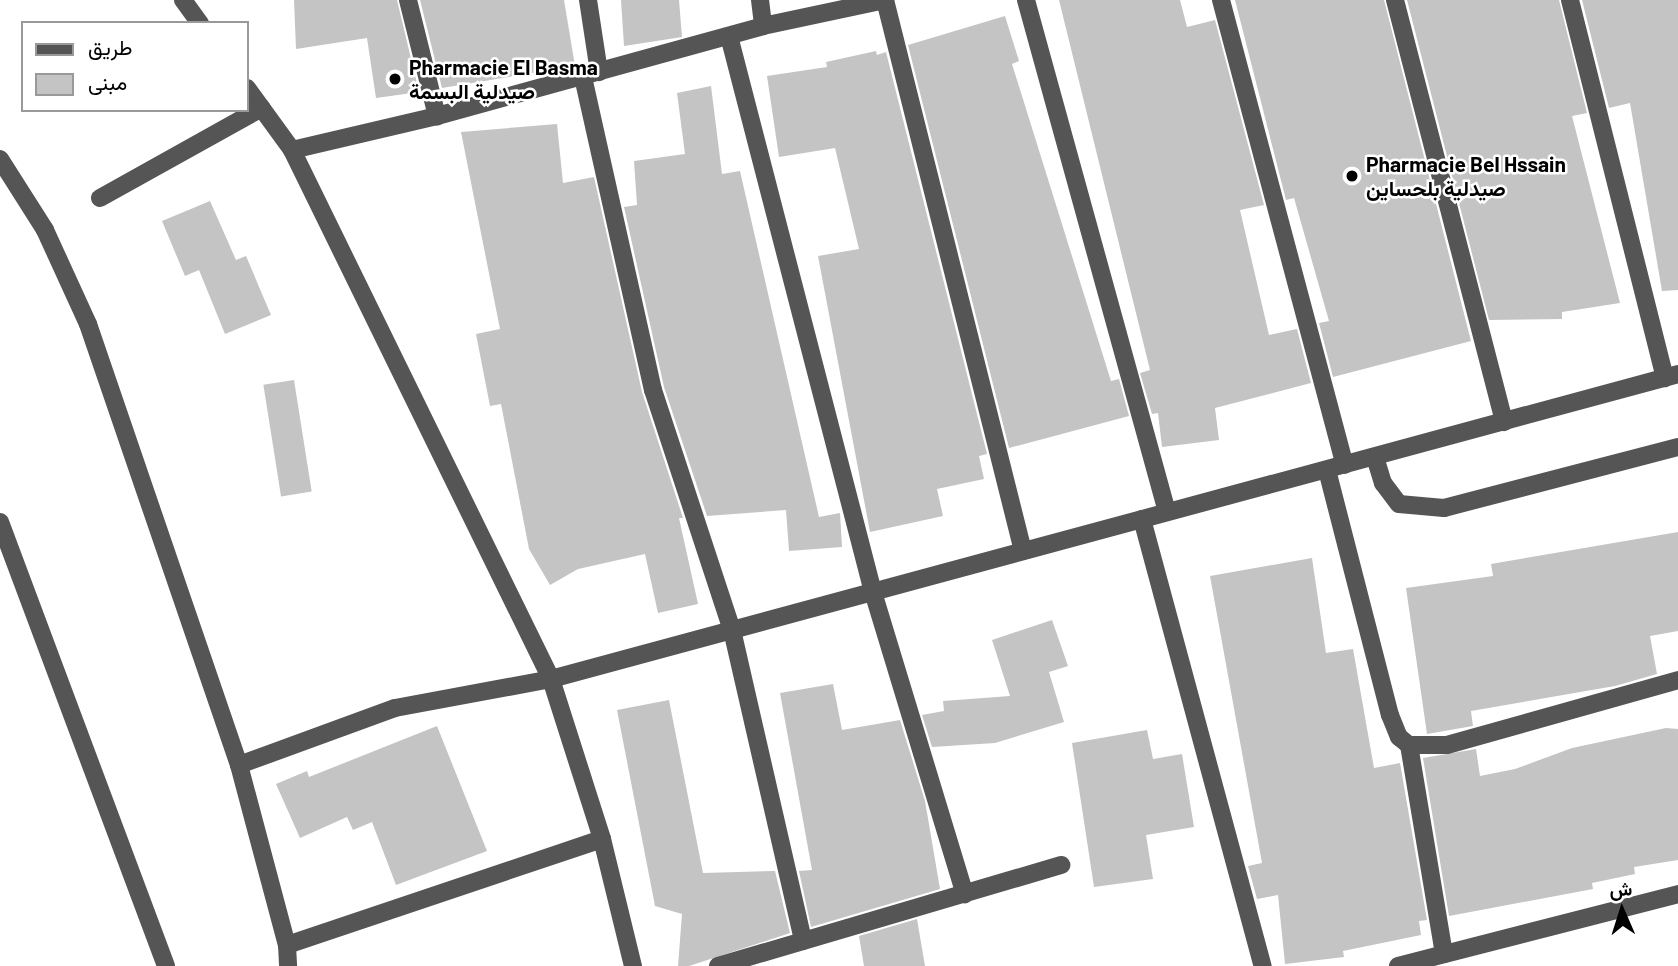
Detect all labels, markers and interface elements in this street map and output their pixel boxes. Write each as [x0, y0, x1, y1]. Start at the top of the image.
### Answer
legend [21, 21, 248, 112]
text: طريق [88, 34, 133, 59]
place label: Pharmacie El Basma صيدلية البسمة [409, 54, 598, 104]
text: مبنى [88, 69, 127, 94]
marker: Pharmacie El Basma صيدلية البسمة [387, 71, 403, 87]
place label: Pharmacie Bel Hssain صيدلية بلحساين [1366, 151, 1566, 201]
marker: Pharmacie Bel Hssain صيدلية بلحساين [1344, 168, 1360, 184]
north arrow [1587, 875, 1657, 945]
text: ش [1609, 876, 1633, 901]

